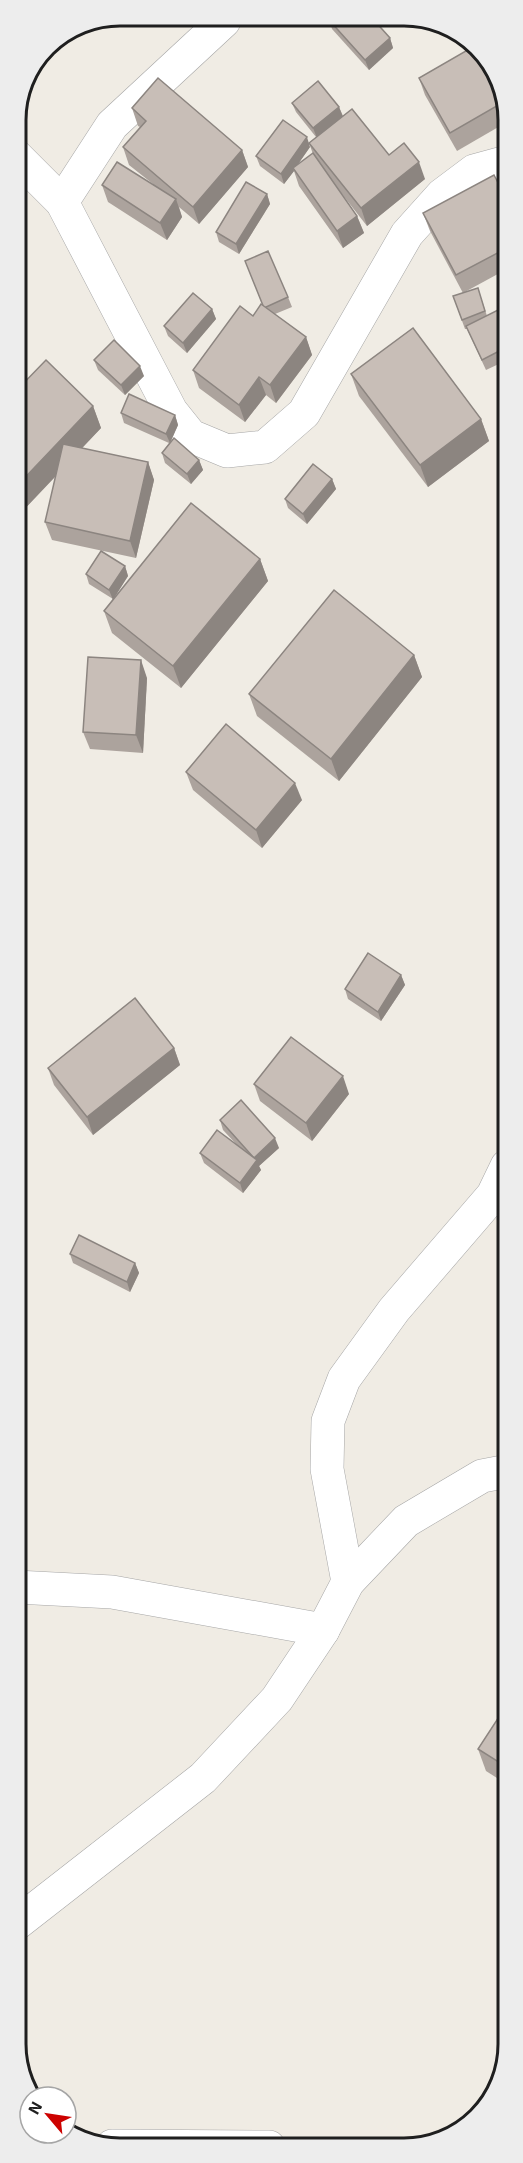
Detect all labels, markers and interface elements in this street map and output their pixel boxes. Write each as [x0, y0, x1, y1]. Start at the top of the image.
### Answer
north arrow [18, 2085, 78, 2145]
text: N [23, 2098, 46, 2117]

